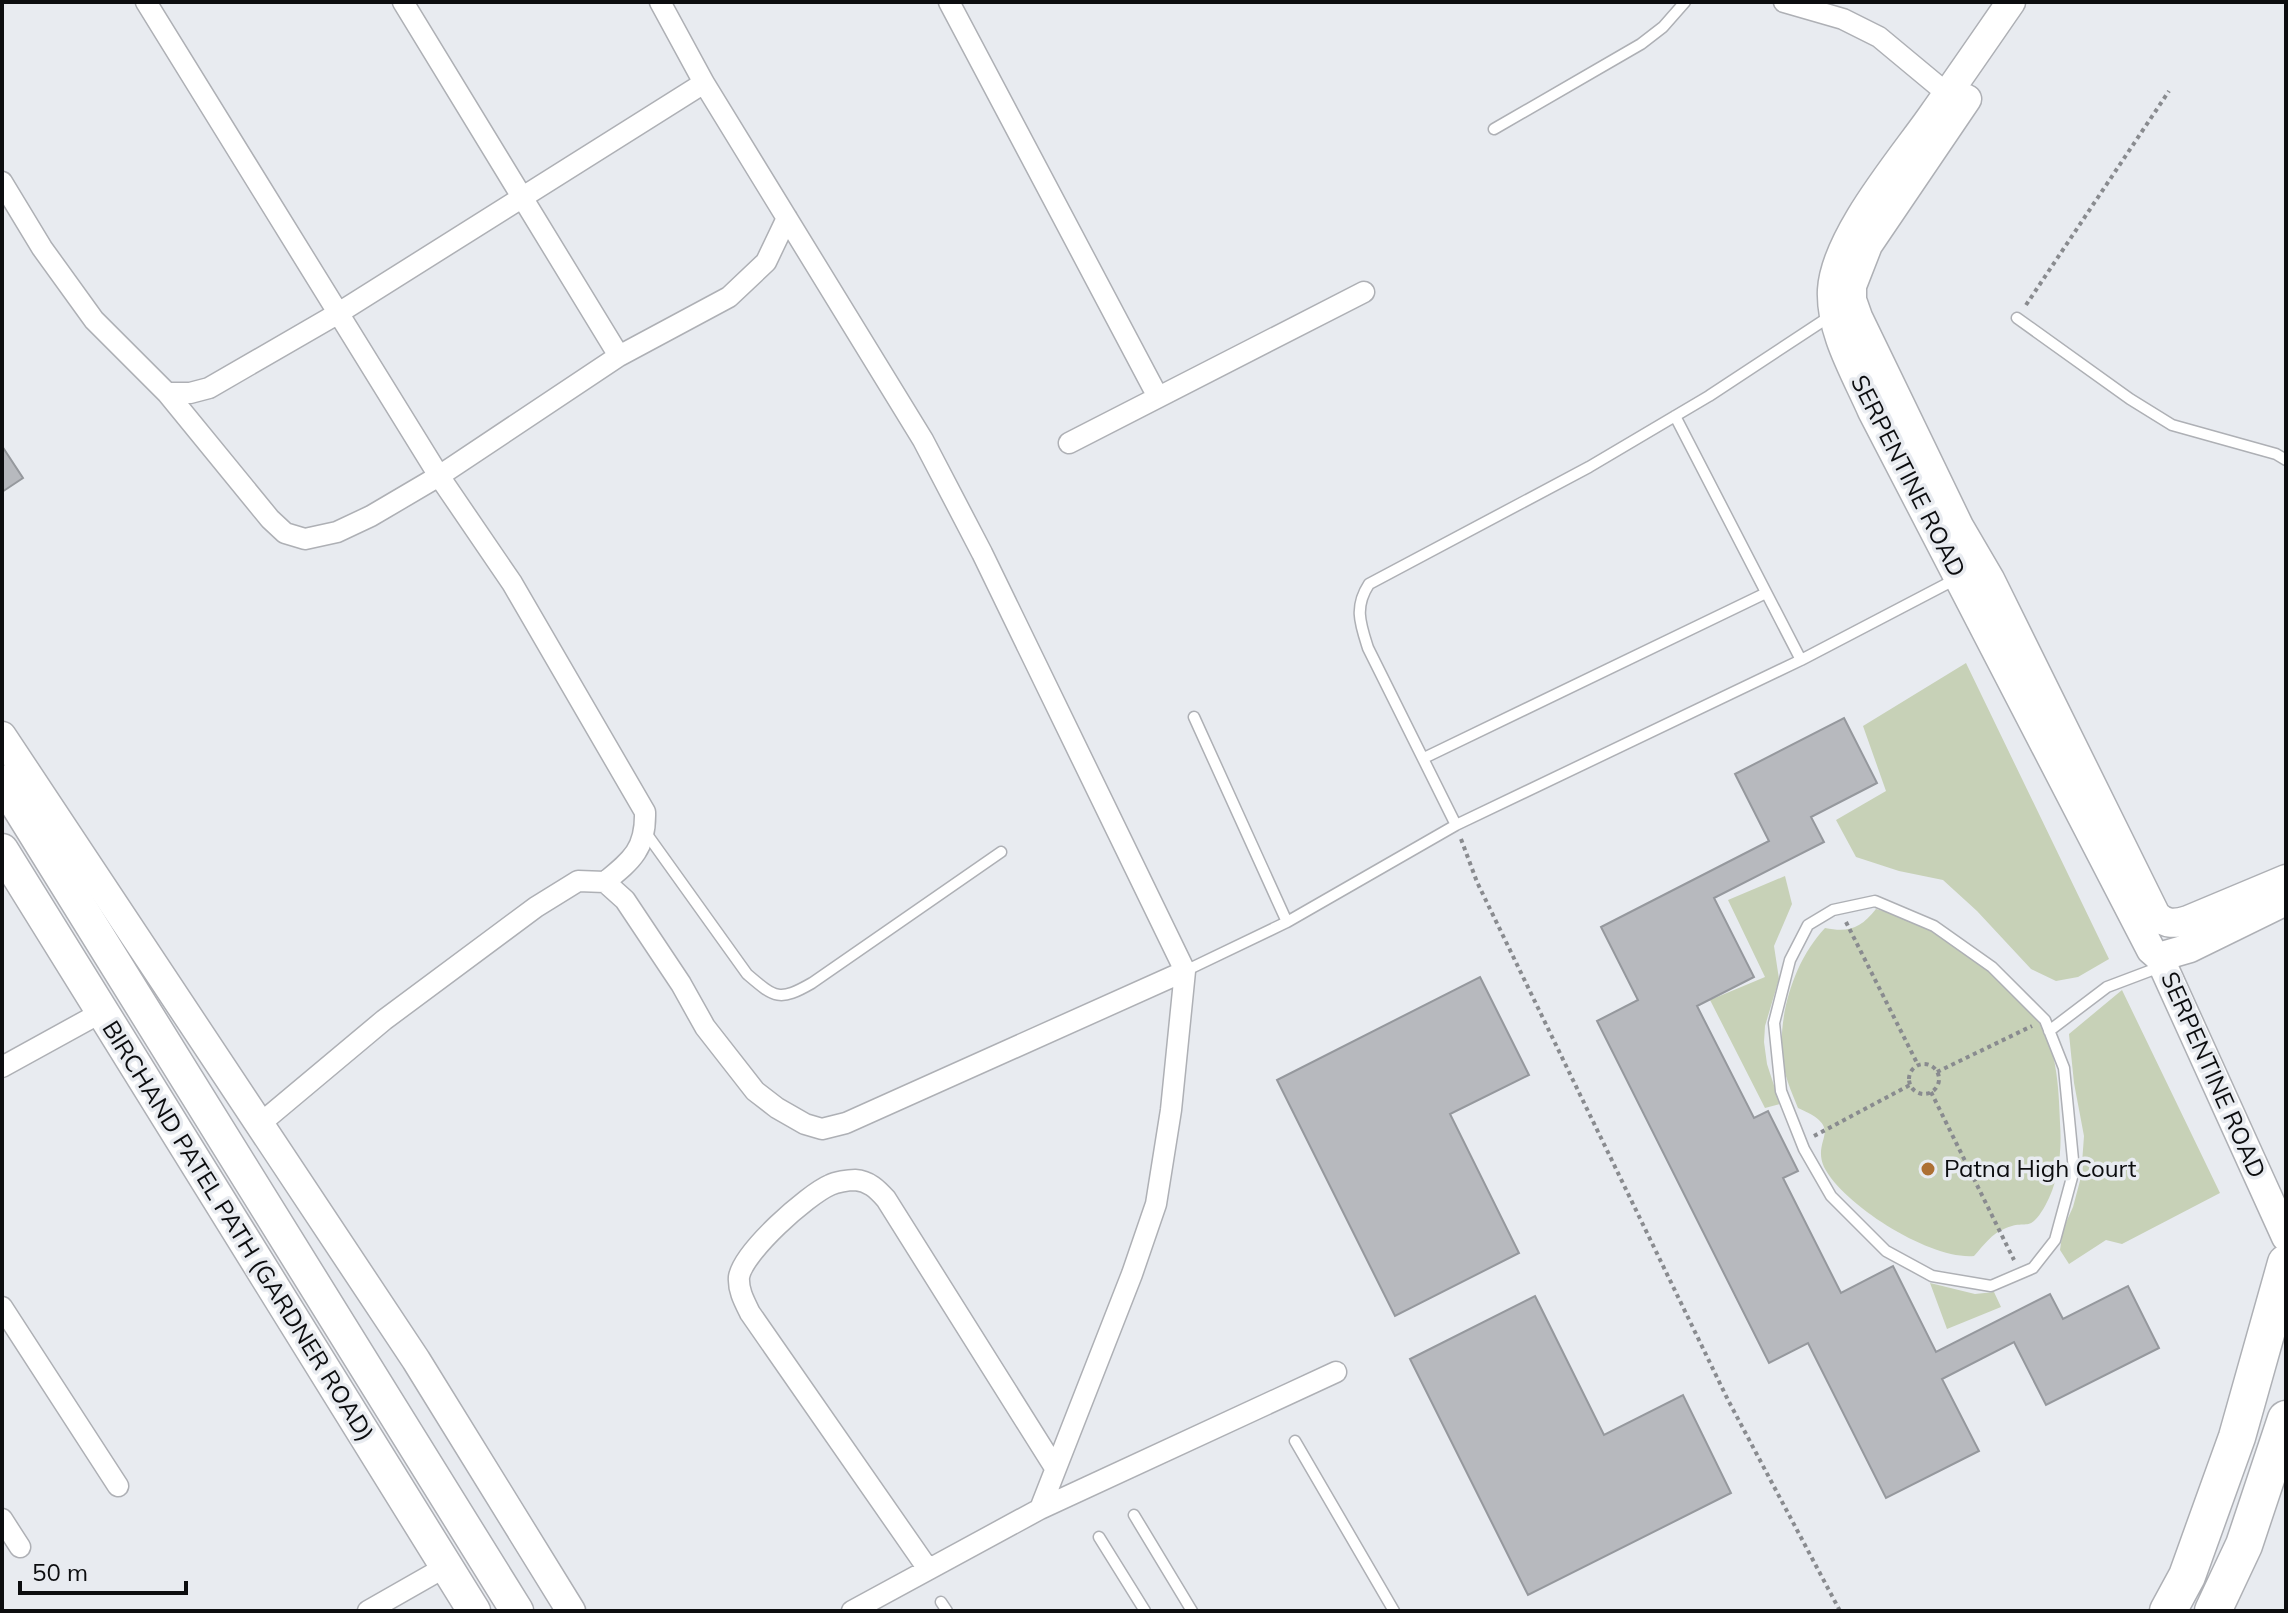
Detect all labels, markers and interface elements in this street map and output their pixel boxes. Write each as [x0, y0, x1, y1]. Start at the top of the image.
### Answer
street label: SERPENTINE ROAD [1845, 370, 1973, 582]
street label: SERPENTINE ROAD [2155, 967, 2273, 1182]
street label: BIRCHAND PATEL PATH (GARDNER ROAD) [96, 1015, 381, 1446]
place label: Patna High Court [1944, 1153, 2136, 1183]
marker: Patna High Court [1919, 1160, 1937, 1178]
scale bar [20, 1545, 186, 1595]
text: 50 m [32, 1557, 88, 1587]

